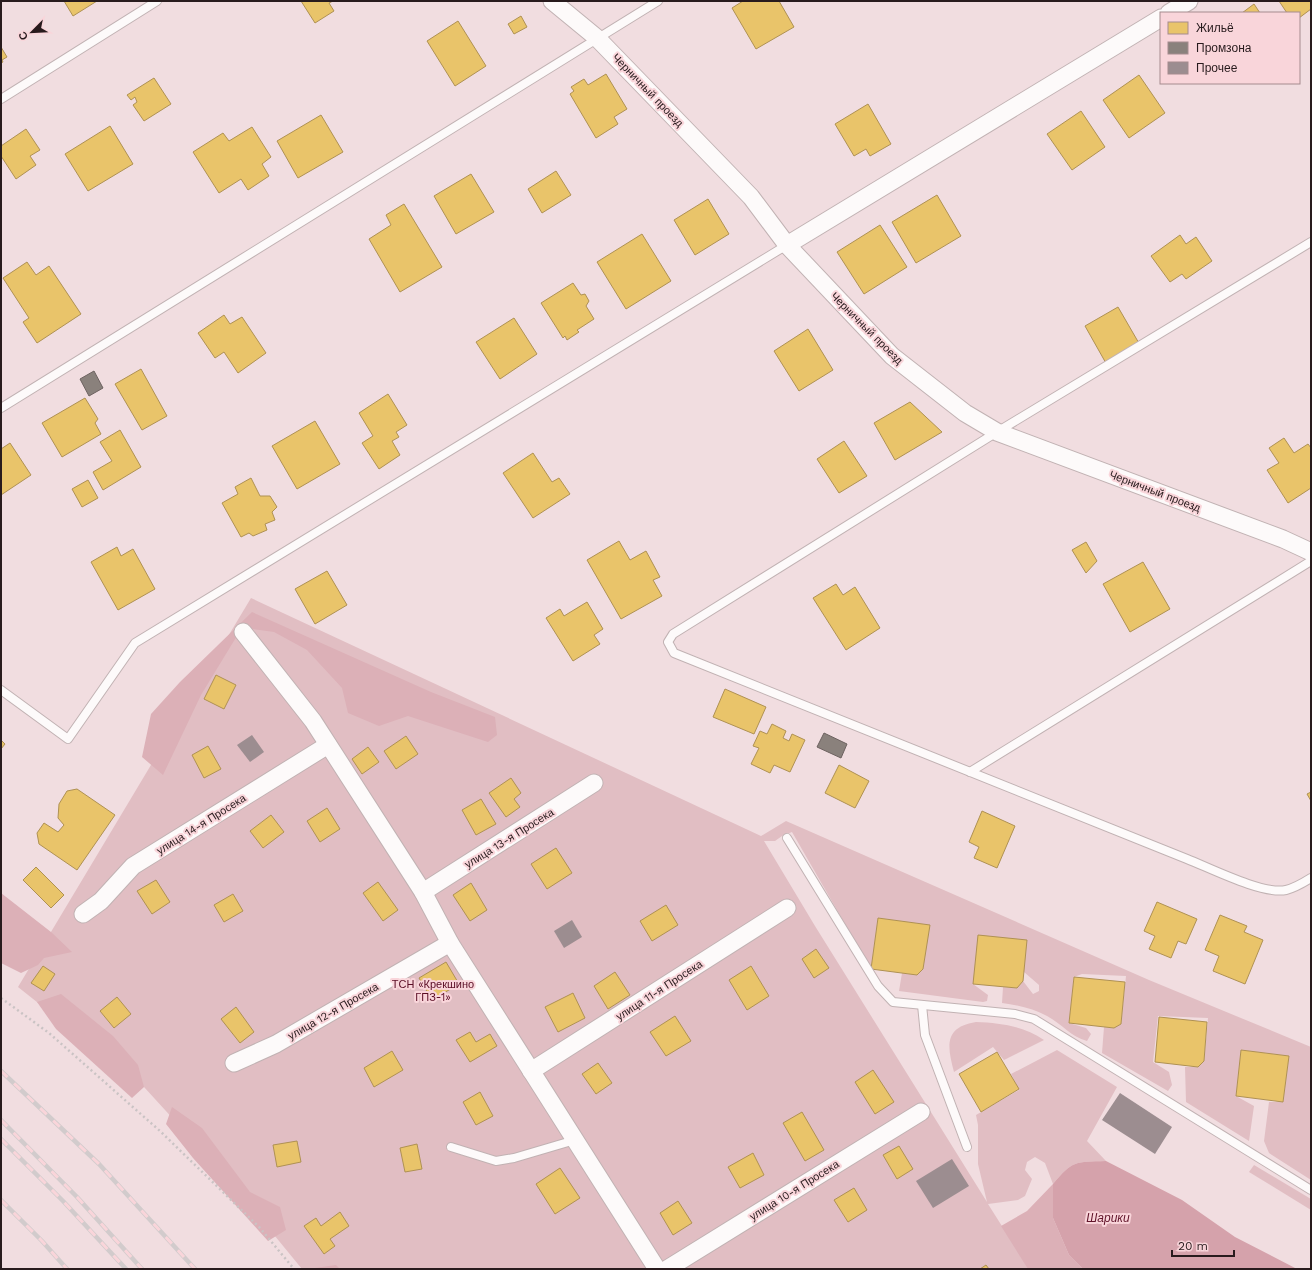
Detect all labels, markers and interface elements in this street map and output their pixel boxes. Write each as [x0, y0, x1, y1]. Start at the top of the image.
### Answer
north arrow [12, 12, 52, 52]
legend [1160, 12, 1300, 84]
text: Жильё [1196, 21, 1234, 35]
text: С [16, 30, 31, 42]
text: Промзона [1196, 41, 1252, 55]
street label: Черничный проезд [609, 51, 686, 130]
text: Прочее [1196, 61, 1238, 75]
street label: Черничный проезд [828, 290, 906, 368]
street label: Черничный проезд [1107, 468, 1203, 515]
street label: улица 14-я Просека [154, 791, 249, 857]
street label: улица 13-я Просека [462, 805, 557, 871]
street label: улица 11-я Просека [614, 957, 706, 1023]
park label: ТСН «Крекшино ГПЗ-1» [392, 978, 474, 1004]
street label: улица 12-я Просека [286, 980, 382, 1043]
street label: улица 10-я Просека [747, 1157, 842, 1223]
water label: Шарики [1086, 1211, 1130, 1225]
scale bar [1172, 1232, 1234, 1258]
text: 20 m [1178, 1239, 1208, 1253]

